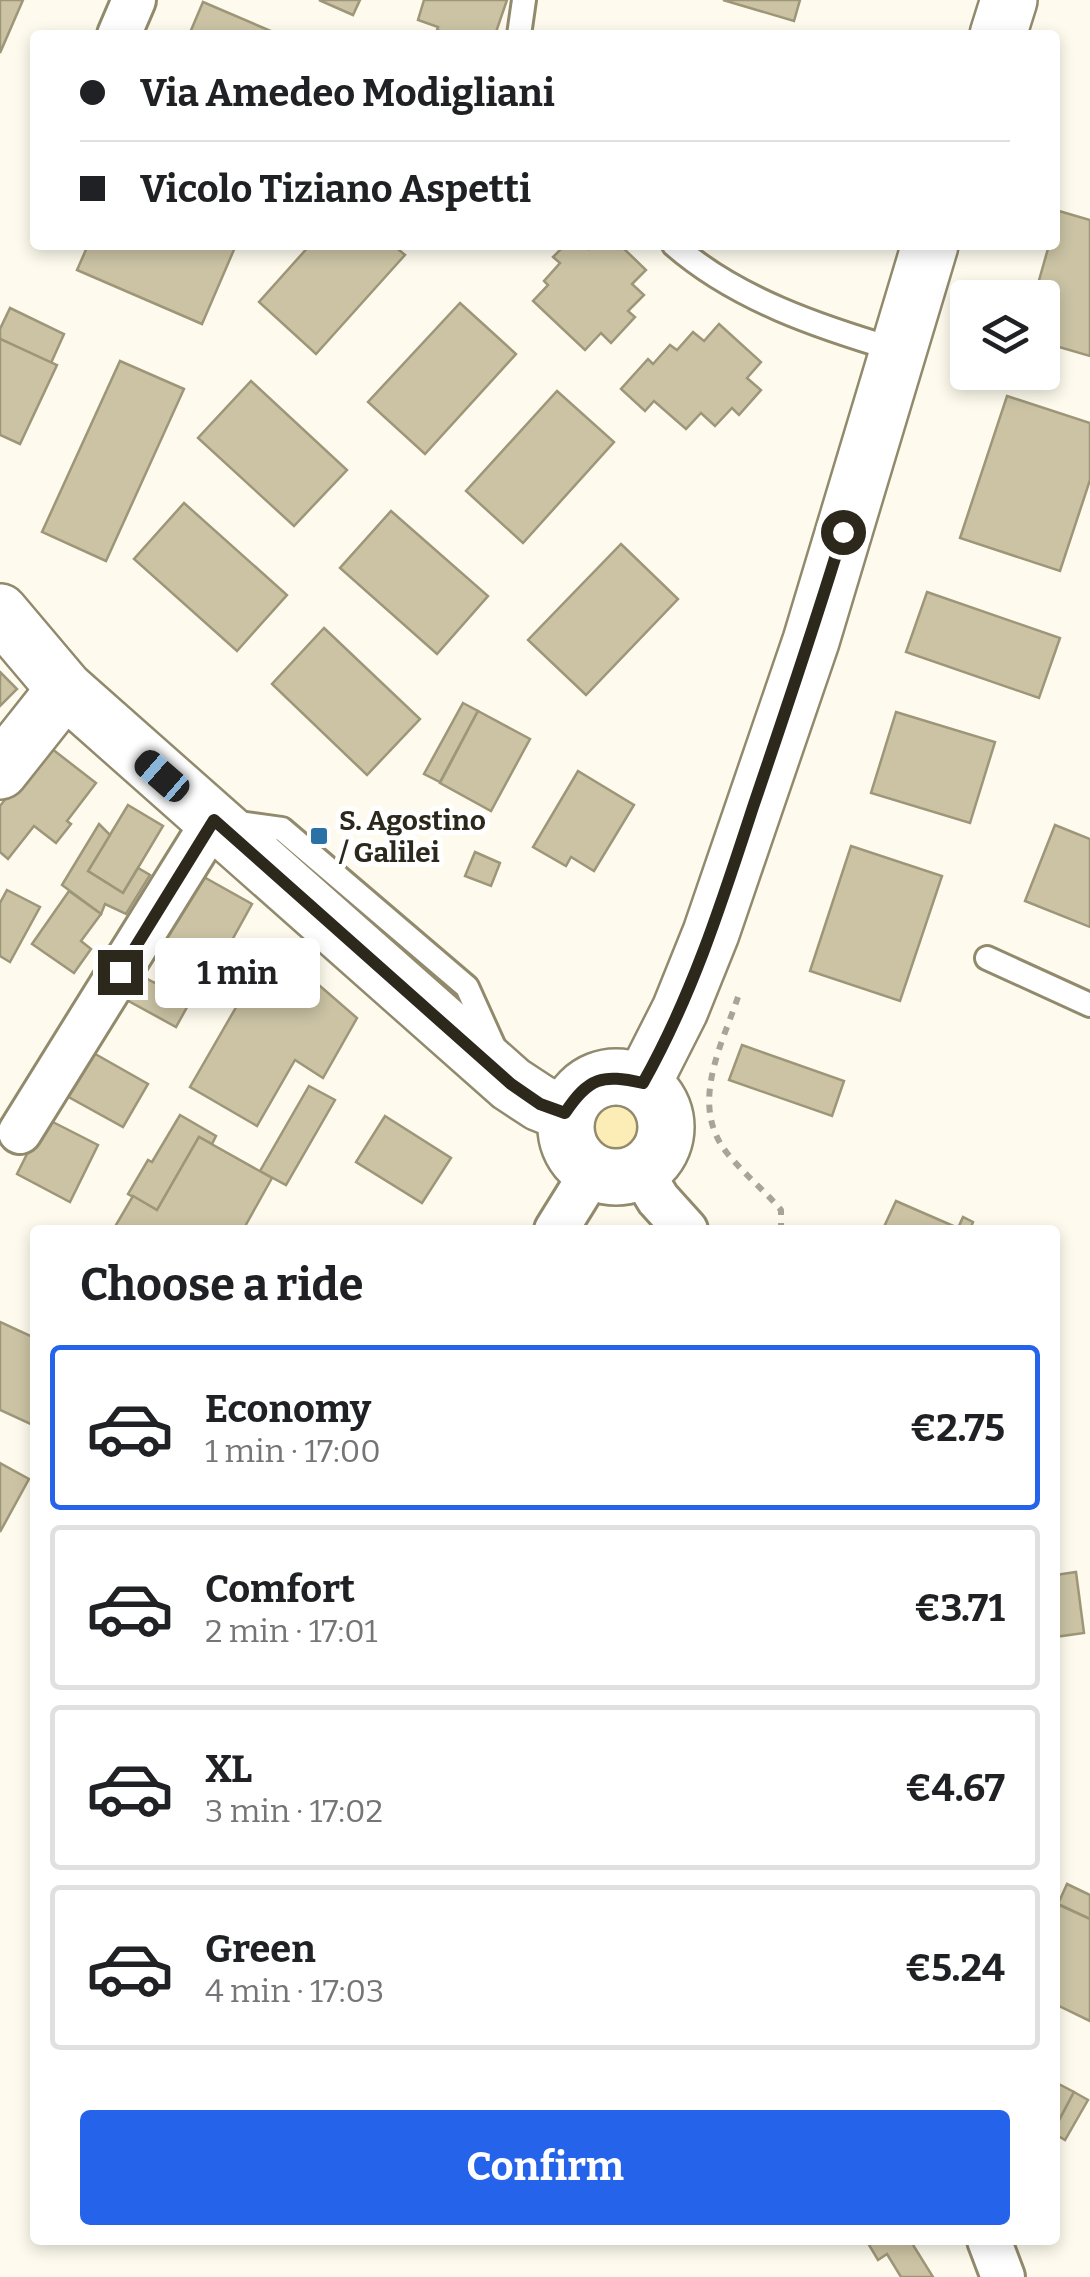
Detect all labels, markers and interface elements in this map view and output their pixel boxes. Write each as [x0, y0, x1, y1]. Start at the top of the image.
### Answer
text: Via Amedeo Modigliani [140, 70, 555, 116]
text: Vicolo Tiziano Aspetti [140, 166, 531, 212]
map controls [950, 280, 1060, 390]
button: layers [950, 280, 1060, 390]
route start [821, 510, 866, 555]
car [130, 745, 194, 807]
place label: S. Agostino / Galilei [338, 804, 486, 869]
marker: S. Agostino / Galilei [308, 825, 330, 847]
callout: 1 min [155, 937, 320, 1007]
route end [98, 950, 143, 995]
text: 1 min [197, 954, 278, 992]
text: Choose a ride [80, 1258, 363, 1312]
icon: car [85, 1383, 175, 1473]
text: Economy [205, 1386, 371, 1432]
text: €2.75 [910, 1405, 1005, 1451]
text: 1 min · 17:00 [205, 1432, 381, 1470]
icon: car [85, 1563, 175, 1653]
text: Comfort [205, 1566, 355, 1612]
text: €3.71 [914, 1585, 1005, 1631]
text: 2 min · 17:01 [205, 1612, 378, 1650]
icon: car [85, 1743, 175, 1833]
text: XL [205, 1746, 252, 1792]
text: €4.67 [905, 1765, 1005, 1811]
text: 3 min · 17:02 [205, 1792, 383, 1830]
icon: car [85, 1923, 175, 2013]
text: Green [205, 1926, 316, 1972]
text: €5.24 [905, 1945, 1005, 1991]
text: 4 min · 17:03 [205, 1972, 384, 2010]
button: Confirm [80, 2110, 1010, 2225]

